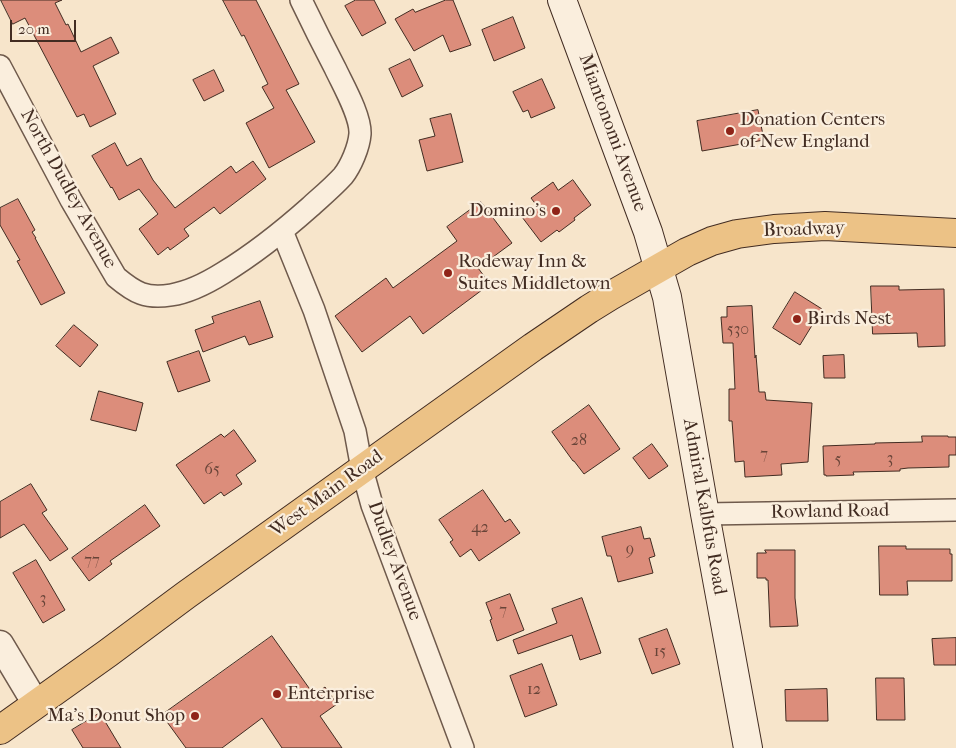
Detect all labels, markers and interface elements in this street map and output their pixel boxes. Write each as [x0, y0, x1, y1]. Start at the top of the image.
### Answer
scale bar [12, 10, 79, 42]
text: 20 m [18, 20, 50, 38]
street label: Miantonomi Avenue [573, 51, 651, 215]
street label: North Dudley Avenue [15, 105, 121, 273]
place label: Donation Centers of New England [740, 109, 885, 153]
marker: Donation Centers of New England [724, 125, 736, 137]
place label: Domino's [469, 200, 546, 222]
marker: Domino's [550, 205, 562, 217]
street label: Broadway [763, 217, 845, 243]
place label: Rodeway Inn & Suites Middletown [458, 251, 611, 295]
marker: Rodeway Inn & Suites Middletown [442, 267, 454, 279]
place label: Birds Nest [807, 308, 892, 330]
marker: Birds Nest [791, 313, 803, 325]
house number: 530 [727, 320, 749, 340]
street label: Admiral Kalbfus Road [677, 417, 731, 597]
house number: 28 [571, 431, 587, 451]
street label: West Main Road [266, 445, 388, 543]
house number: 7 [760, 445, 768, 465]
house number: 3 [887, 449, 893, 469]
house number: 5 [835, 450, 841, 470]
house number: 65 [204, 460, 220, 480]
street label: Dudley Avenue [362, 498, 426, 624]
street label: Rowland Road [771, 500, 889, 524]
house number: 42 [471, 518, 489, 538]
house number: 9 [626, 540, 634, 560]
house number: 77 [84, 551, 100, 571]
house number: 3 [40, 589, 46, 609]
house number: 7 [499, 601, 507, 621]
house number: 15 [654, 642, 666, 662]
house number: 12 [527, 680, 541, 700]
place label: Enterprise [287, 683, 375, 705]
marker: Enterprise [271, 688, 283, 700]
place label: Ma's Donut Shop [47, 705, 185, 727]
marker: Ma's Donut Shop [189, 710, 201, 722]

